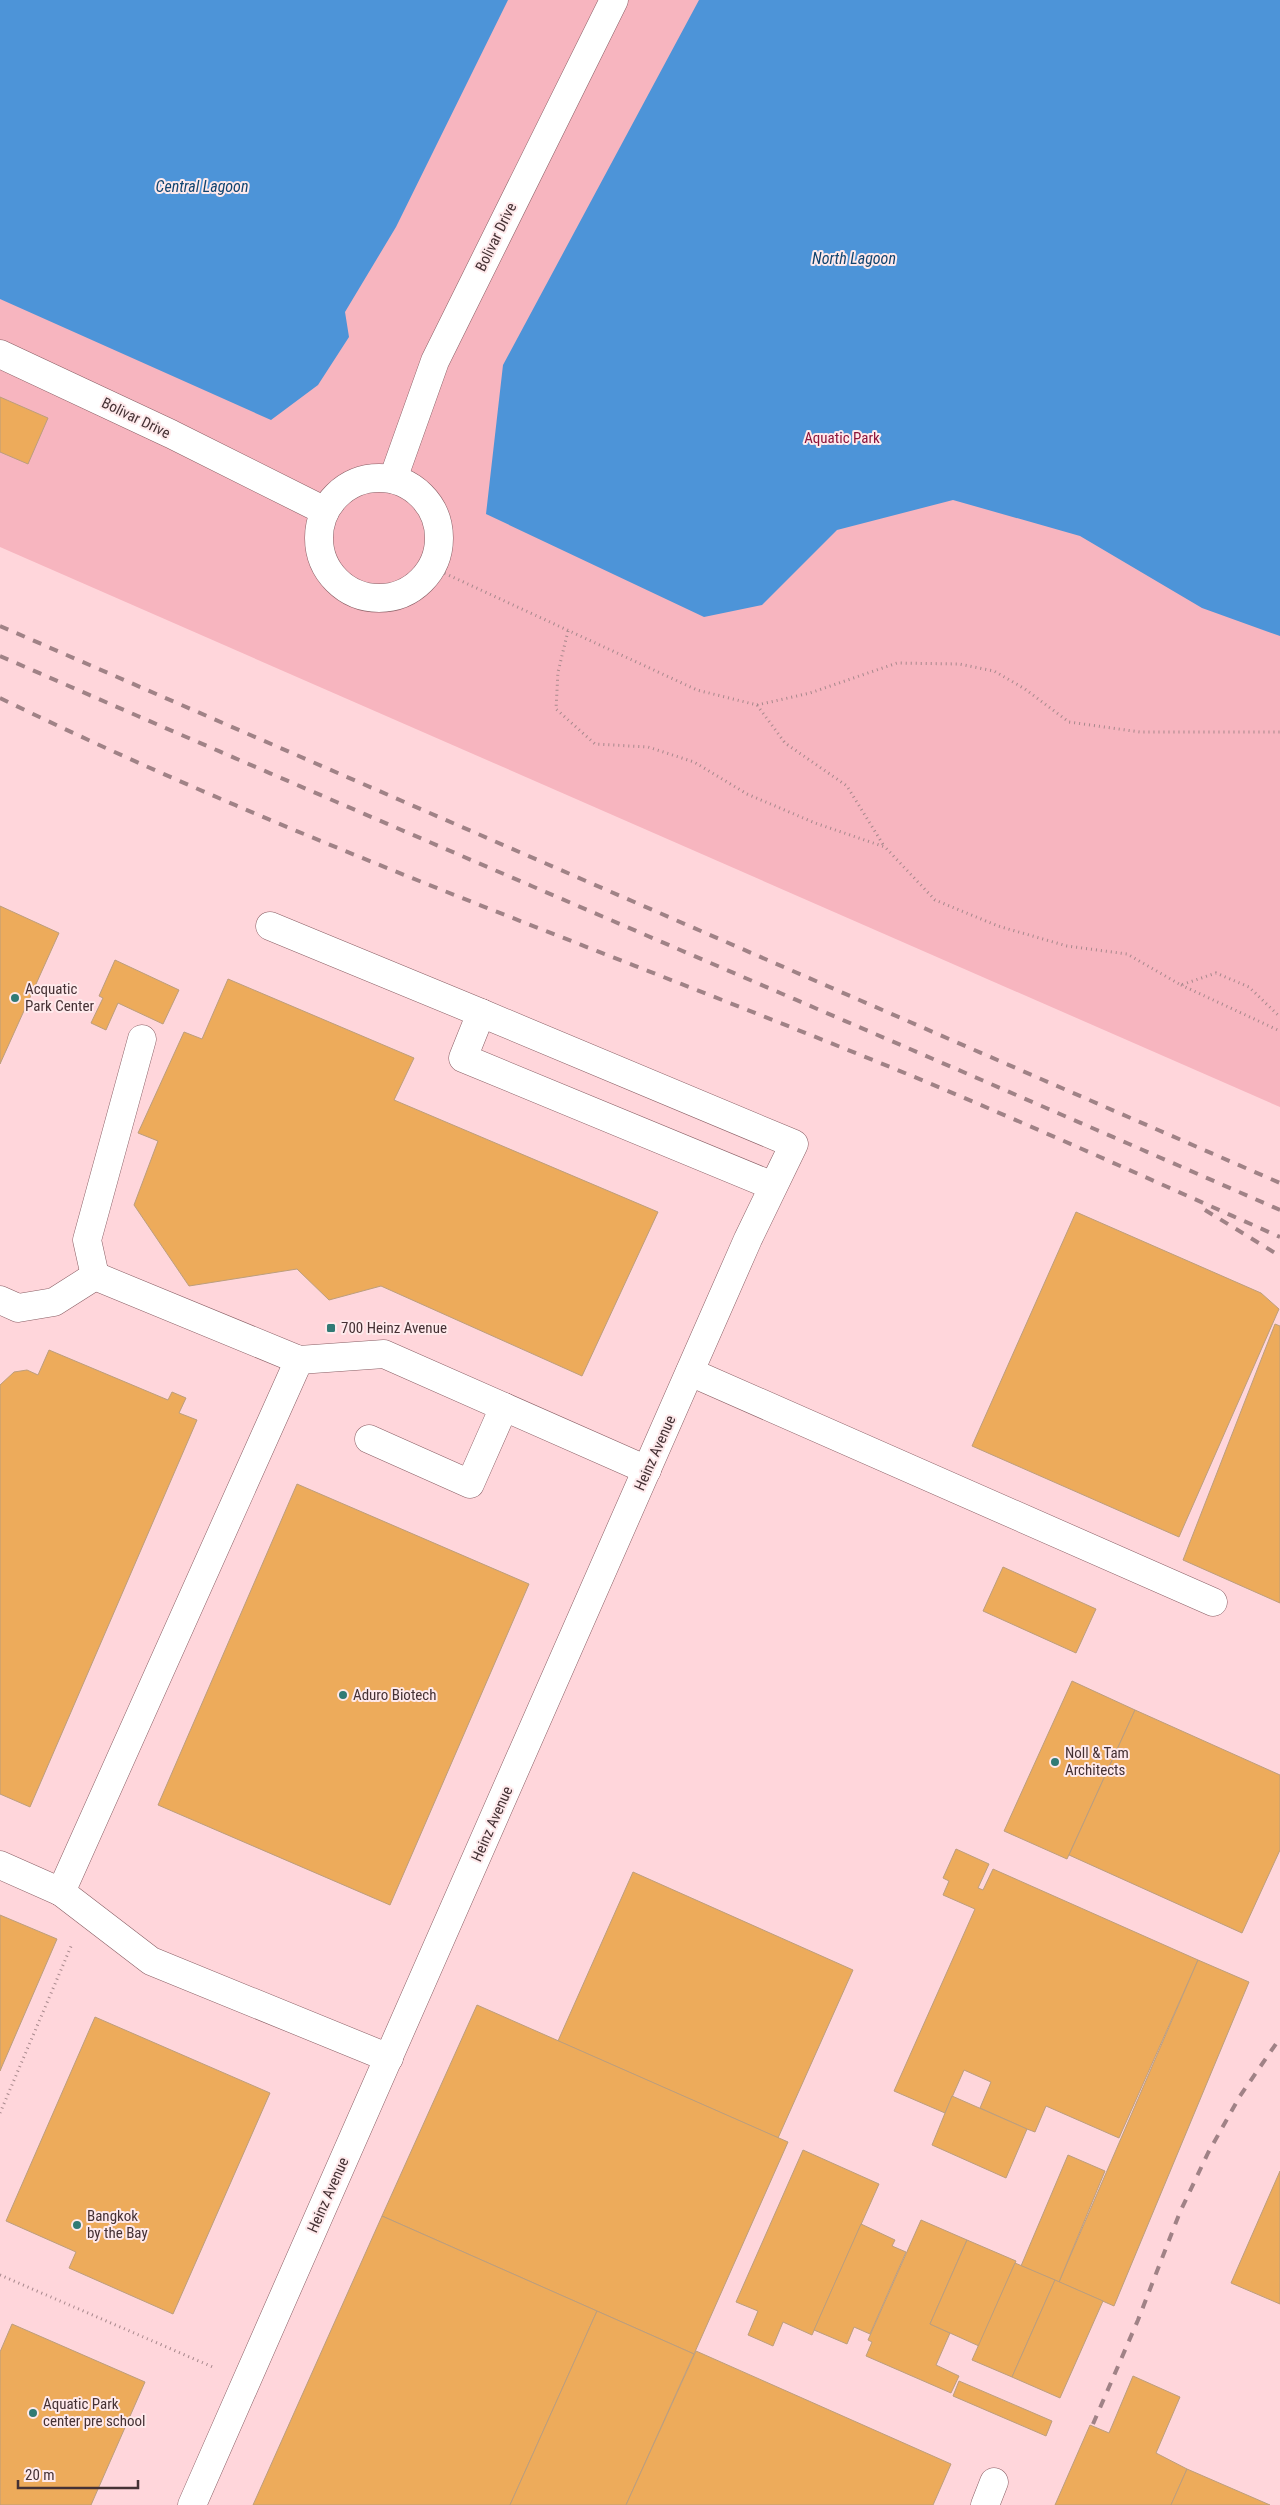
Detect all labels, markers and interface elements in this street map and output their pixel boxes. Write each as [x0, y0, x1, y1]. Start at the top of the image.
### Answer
water label: Central Lagoon [156, 177, 248, 196]
street label: Bolivar Drive [472, 200, 520, 274]
water label: North Lagoon [812, 249, 896, 268]
street label: Bolivar Drive [99, 394, 173, 442]
park label: Aquatic Park [804, 429, 880, 447]
place label: Acquatic Park Center [25, 980, 94, 1015]
marker: Acquatic Park Center [9, 992, 21, 1004]
place label: 700 Heinz Avenue [341, 1319, 447, 1337]
marker: 700 Heinz Avenue [325, 1322, 337, 1334]
street label: Heinz Avenue [630, 1413, 680, 1493]
place label: Aduro Biotech [353, 1686, 437, 1704]
marker: Aduro Biotech [337, 1689, 349, 1701]
place label: Noll & Tam Architects [1065, 1744, 1129, 1779]
marker: Noll & Tam Architects [1049, 1756, 1061, 1768]
street label: Heinz Avenue [467, 1784, 517, 1864]
street label: Heinz Avenue [303, 2155, 353, 2235]
place label: Bangkok by the Bay [87, 2207, 148, 2242]
marker: Bangkok by the Bay [71, 2219, 83, 2231]
place label: Aquatic Park center pre school [43, 2395, 146, 2430]
marker: Aquatic Park center pre school [27, 2407, 39, 2419]
scale bar [18, 2458, 138, 2490]
text: 20 m [25, 2466, 55, 2484]

